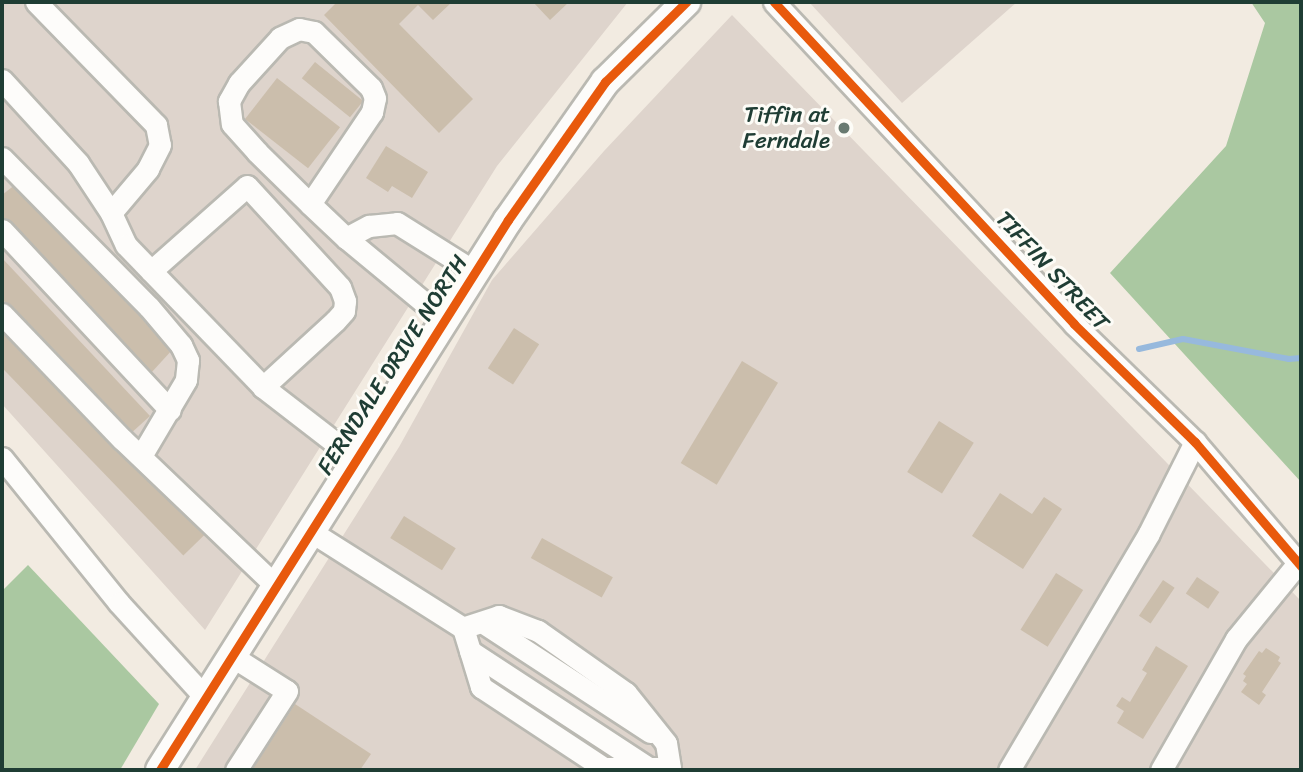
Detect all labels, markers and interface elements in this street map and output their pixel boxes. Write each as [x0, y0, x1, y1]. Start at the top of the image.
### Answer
place label: Tiffin at Ferndale [743, 101, 830, 155]
marker: Tiffin at Ferndale [836, 120, 852, 136]
street label: TIFFIN STREET [989, 205, 1115, 337]
street label: FERNDALE DRIVE NORTH [312, 250, 474, 480]

